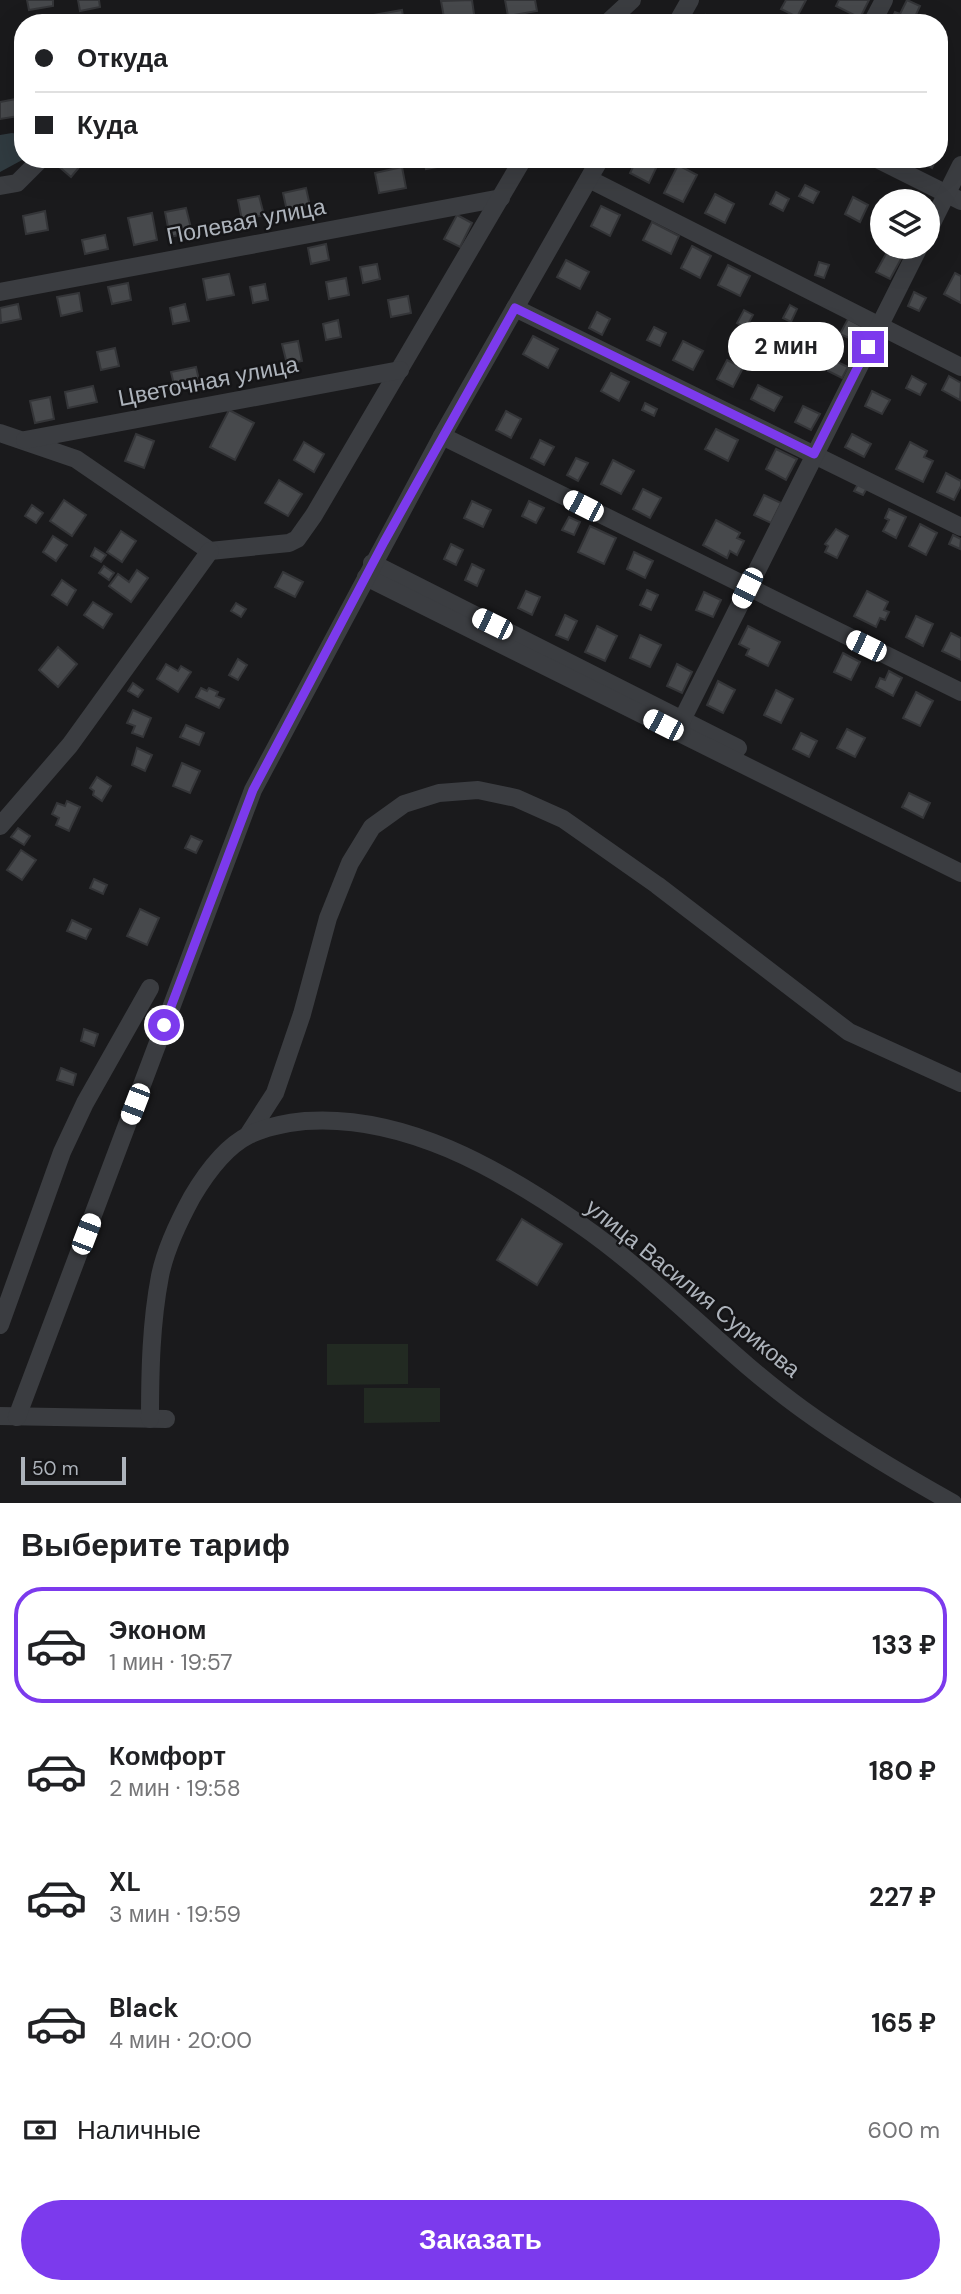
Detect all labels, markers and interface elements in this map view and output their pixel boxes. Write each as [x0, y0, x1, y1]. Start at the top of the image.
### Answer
text: Откуда [77, 41, 168, 75]
text: Куда [77, 108, 138, 142]
map controls [870, 189, 940, 259]
button: layers [870, 189, 940, 259]
street label: Полевая улица [164, 191, 328, 251]
callout: 2 мин [728, 322, 844, 372]
text: 2 мин [754, 331, 818, 361]
route end [852, 331, 884, 363]
street label: Цветочная улица [115, 349, 301, 413]
car [560, 487, 607, 525]
car [729, 565, 766, 611]
car [469, 605, 516, 643]
car [843, 627, 890, 665]
car [640, 706, 687, 744]
route start [148, 1009, 180, 1041]
car [118, 1081, 153, 1127]
street label: улица Василия Сурикова [579, 1192, 807, 1384]
car [69, 1211, 104, 1257]
scale bar [21, 1454, 126, 1486]
text: 50 m [32, 1456, 79, 1481]
text: Выберите тариф [21, 1524, 290, 1566]
text: Эконом [109, 1613, 207, 1647]
icon: car [25, 1614, 88, 1677]
text: 133 ₽ [872, 1628, 936, 1662]
text: 1 мин · 19:57 [109, 1647, 233, 1677]
text: Комфорт [109, 1739, 226, 1773]
icon: car [25, 1740, 88, 1803]
text: 180 ₽ [869, 1754, 936, 1788]
text: 2 мин · 19:58 [109, 1773, 241, 1803]
text: XL [109, 1865, 141, 1899]
icon: car [25, 1866, 88, 1929]
text: 227 ₽ [869, 1880, 936, 1914]
text: 3 мин · 19:59 [109, 1899, 241, 1929]
text: Black [109, 1991, 179, 2025]
icon: car [25, 1992, 88, 2055]
text: 165 ₽ [871, 2006, 936, 2040]
text: 4 мин · 20:00 [109, 2025, 252, 2055]
icon: cash [21, 2111, 59, 2149]
text: Наличные [77, 2113, 201, 2147]
text: 600 m [867, 2115, 940, 2145]
button: Заказать [21, 2200, 940, 2280]

